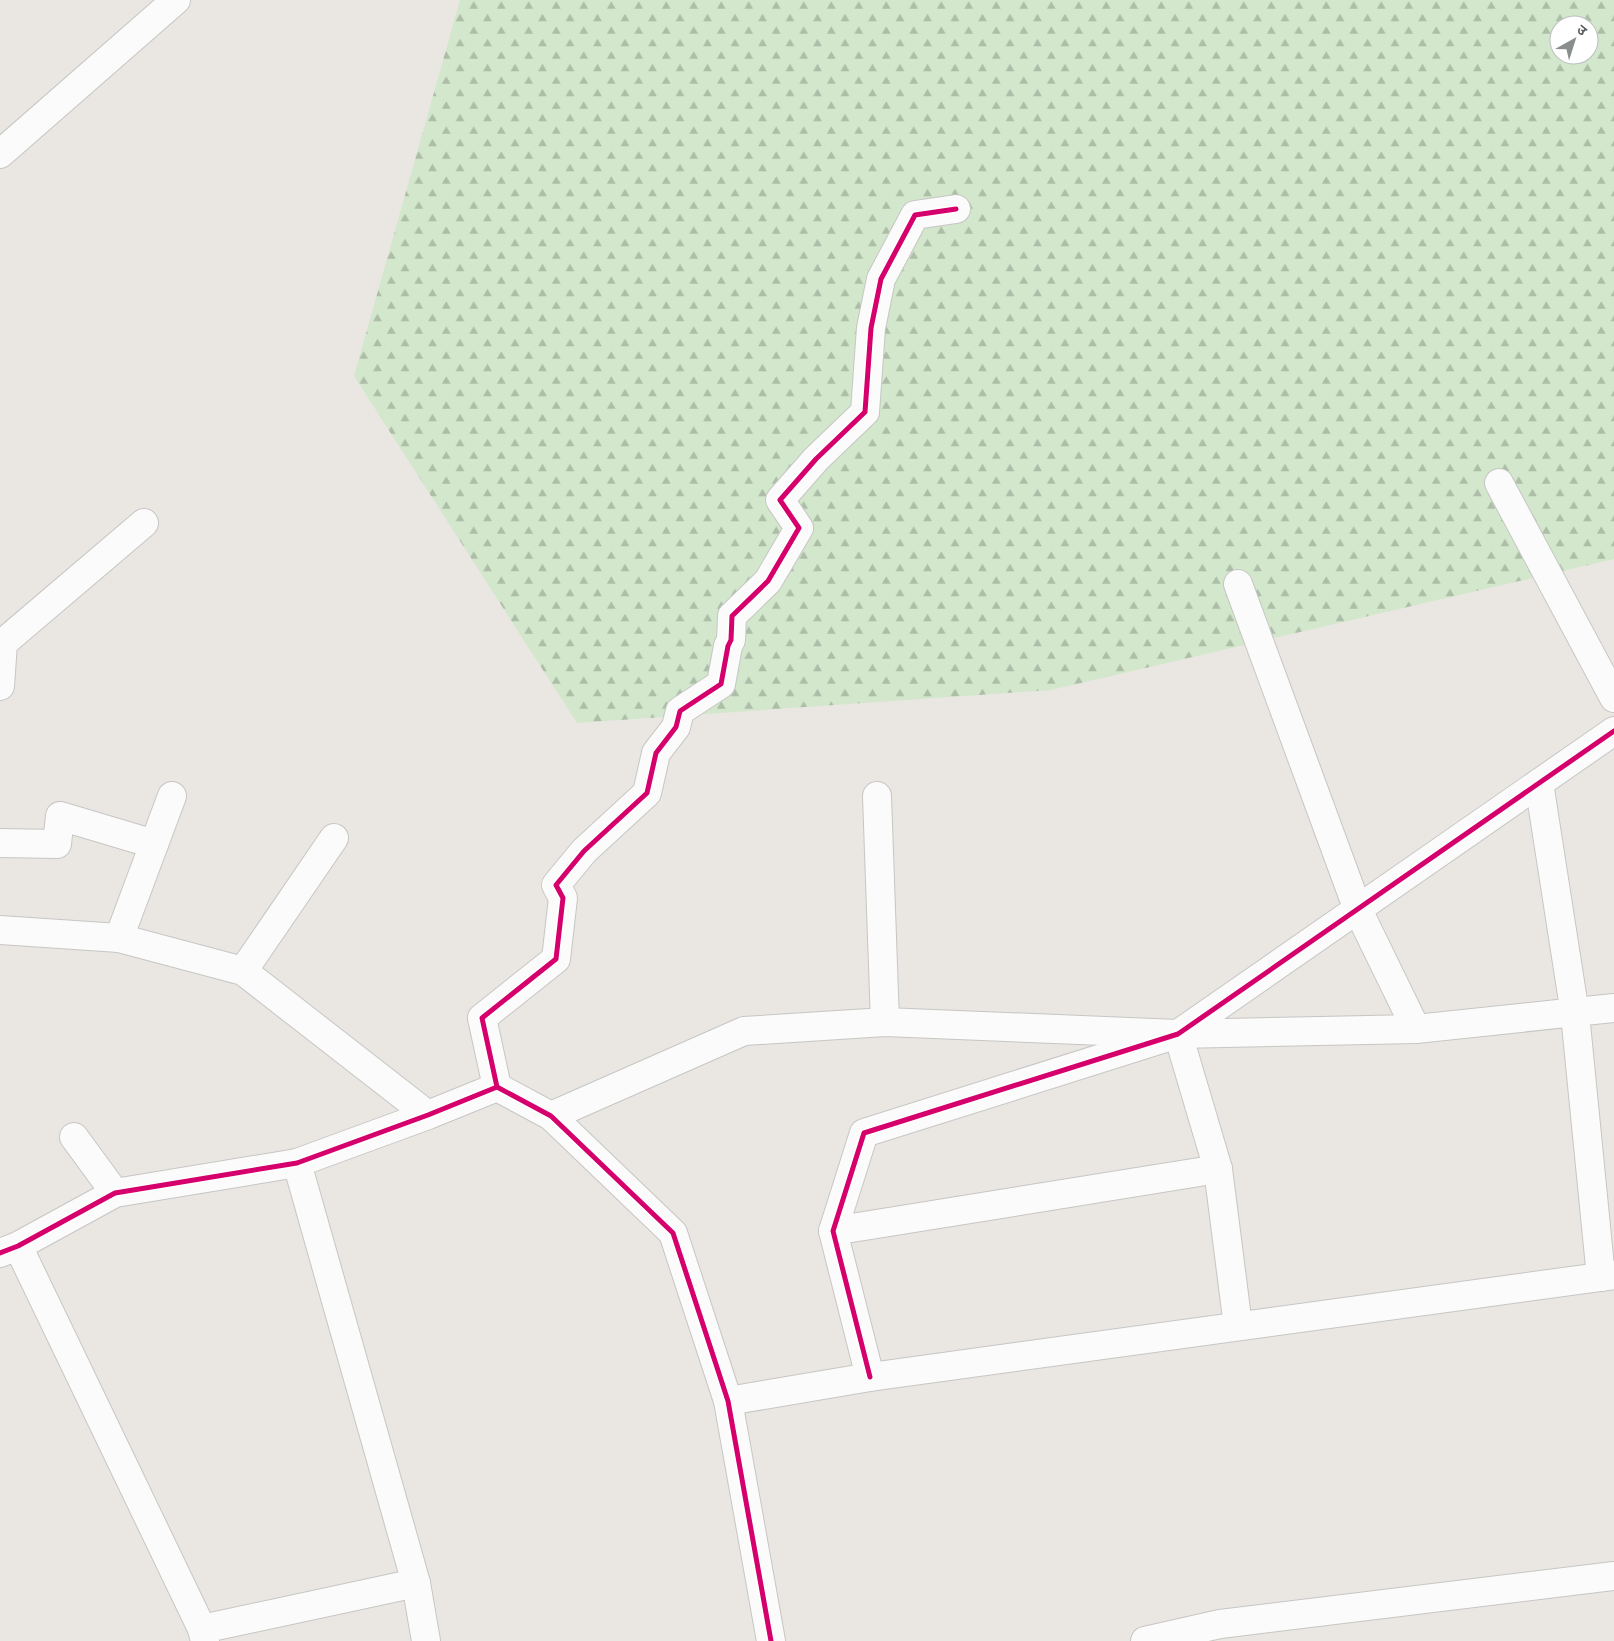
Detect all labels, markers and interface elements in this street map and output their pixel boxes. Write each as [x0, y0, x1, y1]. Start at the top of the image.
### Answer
north arrow [1549, 15, 1599, 65]
text: उ [1573, 21, 1591, 40]

